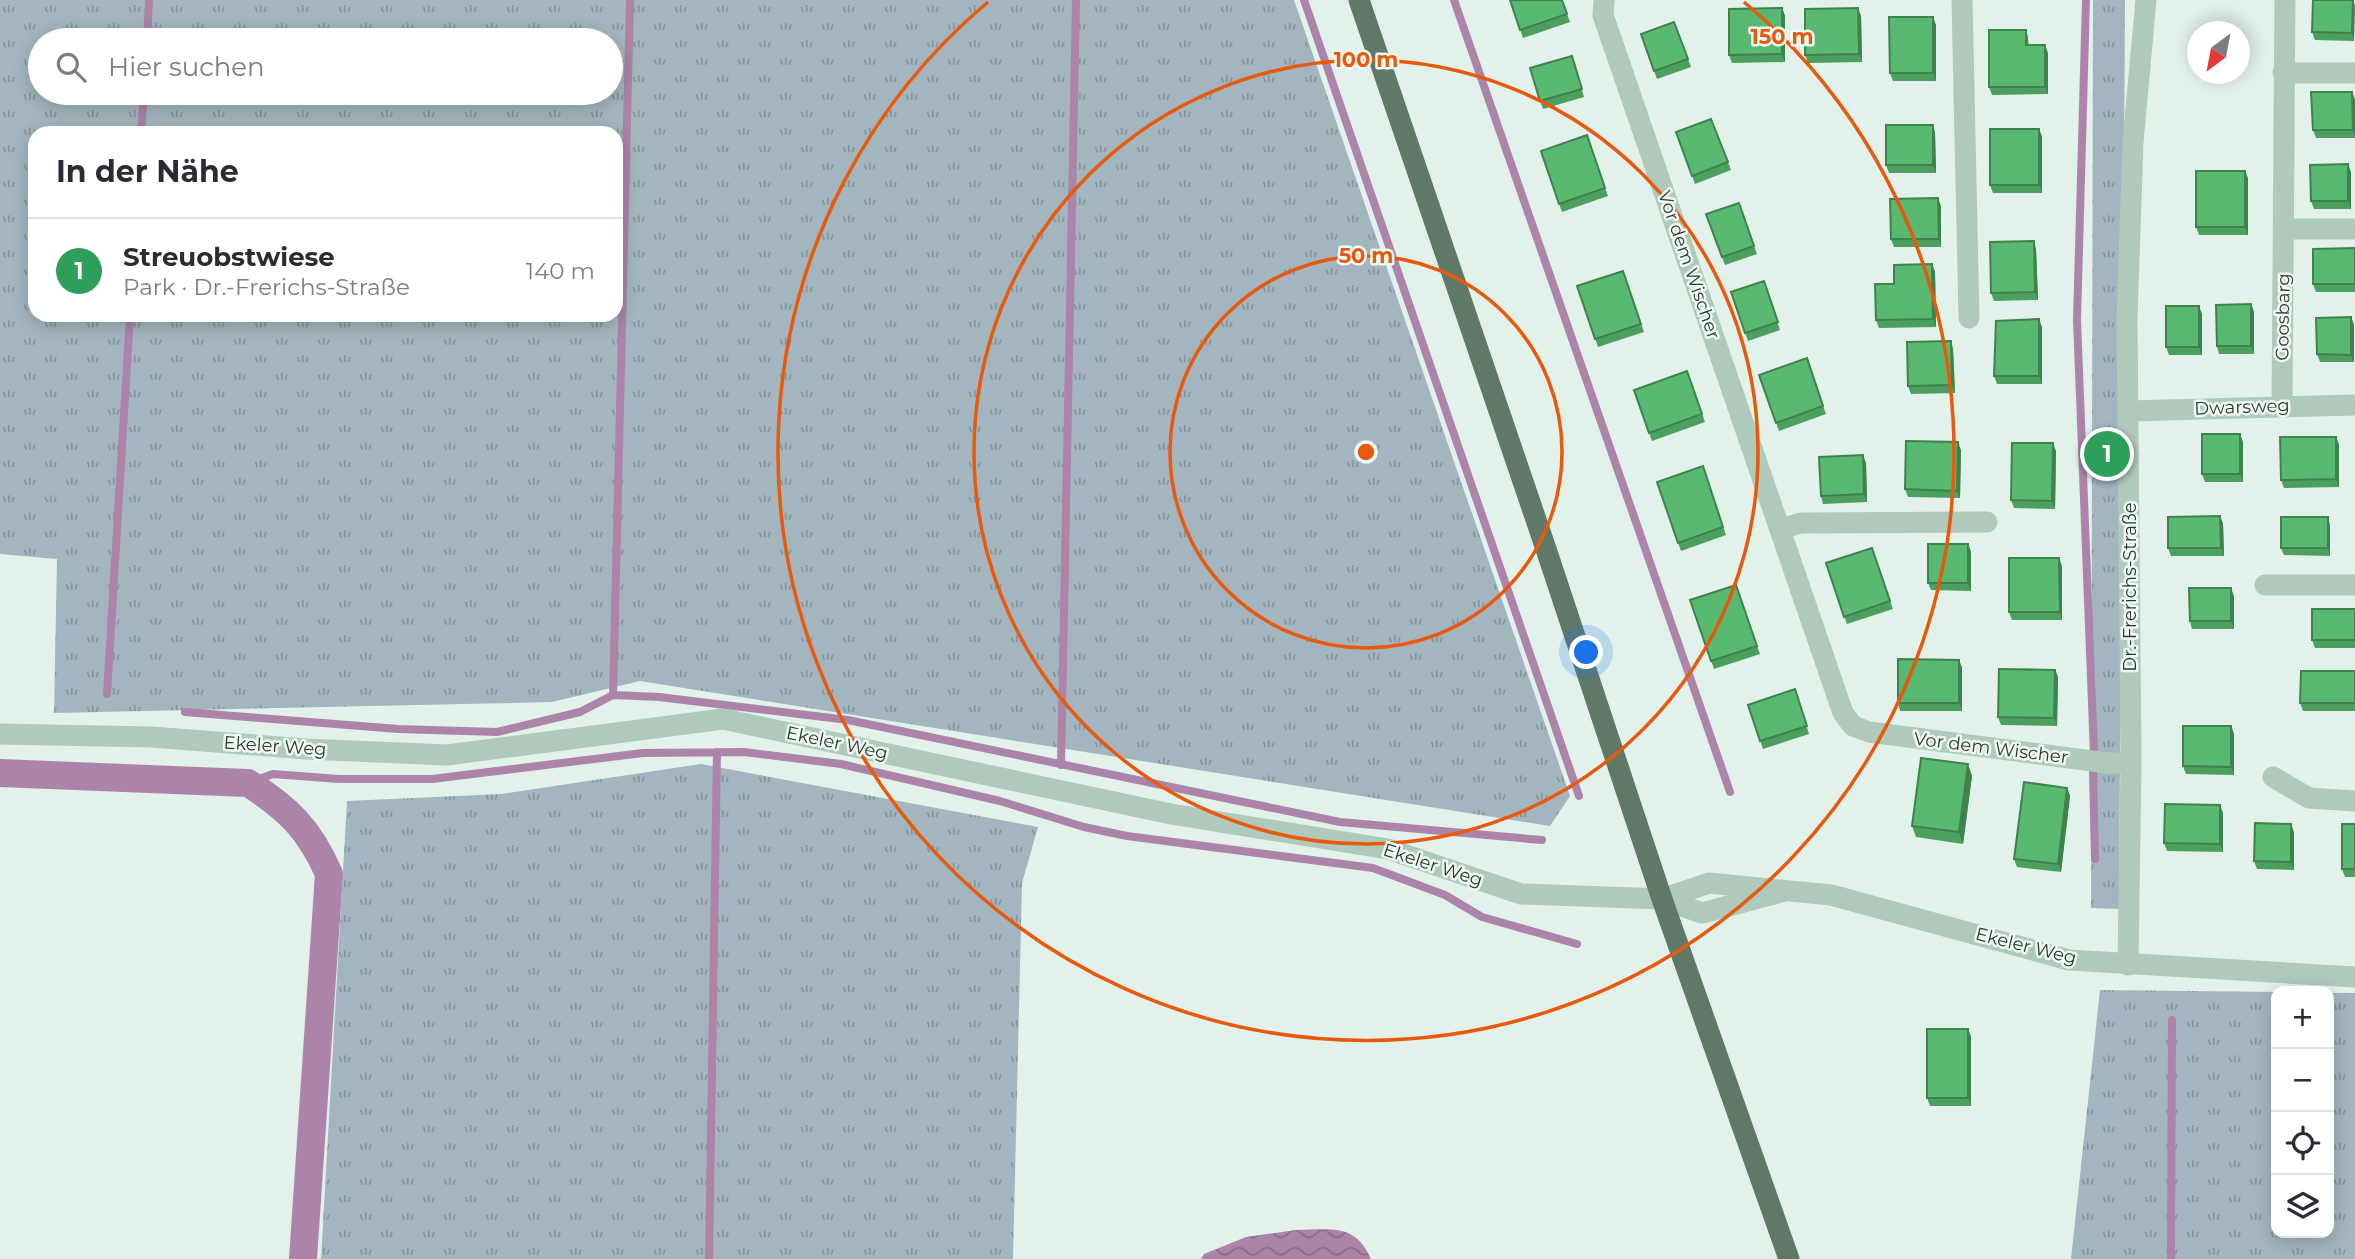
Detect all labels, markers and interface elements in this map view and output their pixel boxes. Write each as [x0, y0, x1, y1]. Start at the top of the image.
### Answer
north arrow [2187, 21, 2250, 84]
text: 150 m [1751, 24, 1813, 49]
search box [28, 28, 623, 105]
text: 100 m [1334, 47, 1398, 72]
icon: search [52, 48, 90, 86]
text: Hier suchen [108, 51, 265, 83]
text: In der Nähe [56, 153, 239, 190]
street label: Vor dem Wischer [1653, 188, 1725, 342]
text: Streuobstwiese [123, 241, 335, 273]
text: 50 m [1339, 243, 1393, 268]
text: 1 [74, 257, 84, 285]
text: 140 m [526, 257, 595, 285]
text: Park · Dr.-Frerichs-Straße [123, 273, 410, 301]
street label: Goosbarg [2271, 273, 2295, 361]
street label: Dwarsweg [2194, 394, 2290, 420]
pin: 1 [2084, 428, 2130, 480]
centre of rings [1354, 440, 1378, 464]
street label: Dr.-Frerichs-Straße [2119, 502, 2141, 672]
your location [1569, 635, 1603, 669]
street label: Ekeler Weg [784, 722, 890, 764]
street label: Vor dem Wischer [1913, 728, 2069, 768]
street label: Ekeler Weg [223, 731, 327, 761]
street label: Ekeler Weg [1381, 839, 1485, 891]
street label: Ekeler Weg [1973, 923, 2079, 969]
map controls [2271, 986, 2334, 1238]
button: + [2271, 986, 2334, 1049]
button: − [2271, 1049, 2334, 1112]
button: locate [2271, 1112, 2334, 1175]
button: layers [2271, 1175, 2334, 1238]

